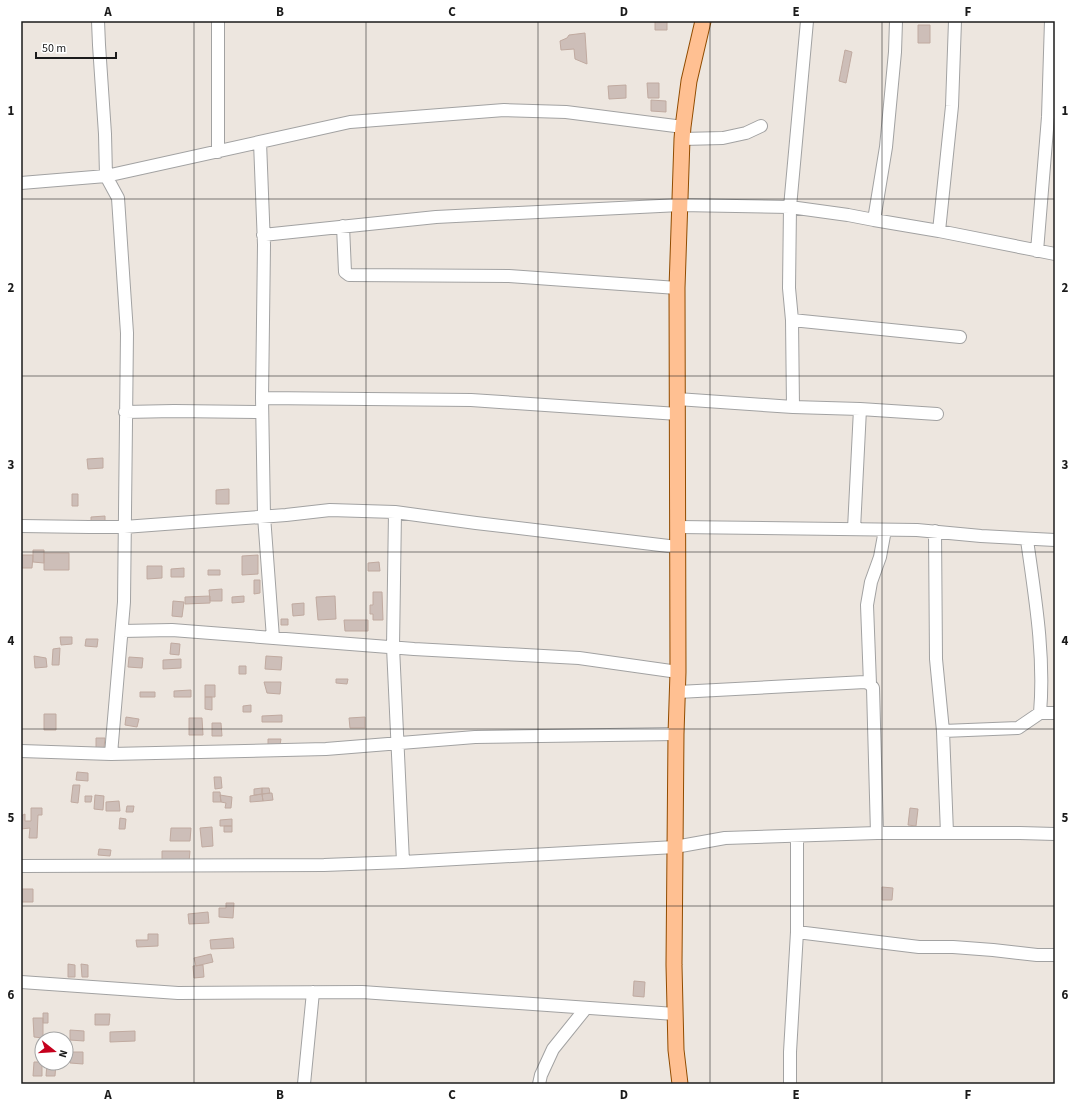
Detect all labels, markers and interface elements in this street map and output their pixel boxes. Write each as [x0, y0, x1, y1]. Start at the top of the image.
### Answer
text: A [103, 3, 112, 21]
text: B [276, 3, 284, 21]
text: C [448, 3, 456, 21]
text: D [620, 3, 628, 21]
text: E [792, 3, 800, 21]
text: F [965, 3, 972, 21]
scale bar [36, 34, 116, 60]
text: 50 m [42, 40, 66, 57]
text: 1 [8, 102, 15, 120]
text: 1 [1062, 102, 1069, 120]
text: 2 [8, 279, 15, 297]
text: 2 [1062, 279, 1069, 297]
text: 3 [8, 456, 15, 474]
text: 3 [1062, 456, 1069, 474]
text: 4 [8, 632, 15, 650]
text: 4 [1062, 632, 1069, 650]
text: 5 [8, 809, 15, 827]
text: 5 [1062, 809, 1069, 827]
text: 6 [8, 986, 15, 1004]
text: 6 [1062, 986, 1069, 1004]
north arrow [34, 1031, 74, 1071]
text: N [55, 1048, 71, 1059]
text: A [103, 1086, 112, 1104]
text: B [276, 1086, 284, 1104]
text: C [448, 1086, 456, 1104]
text: D [620, 1086, 628, 1104]
text: E [792, 1086, 800, 1104]
text: F [965, 1086, 972, 1104]

